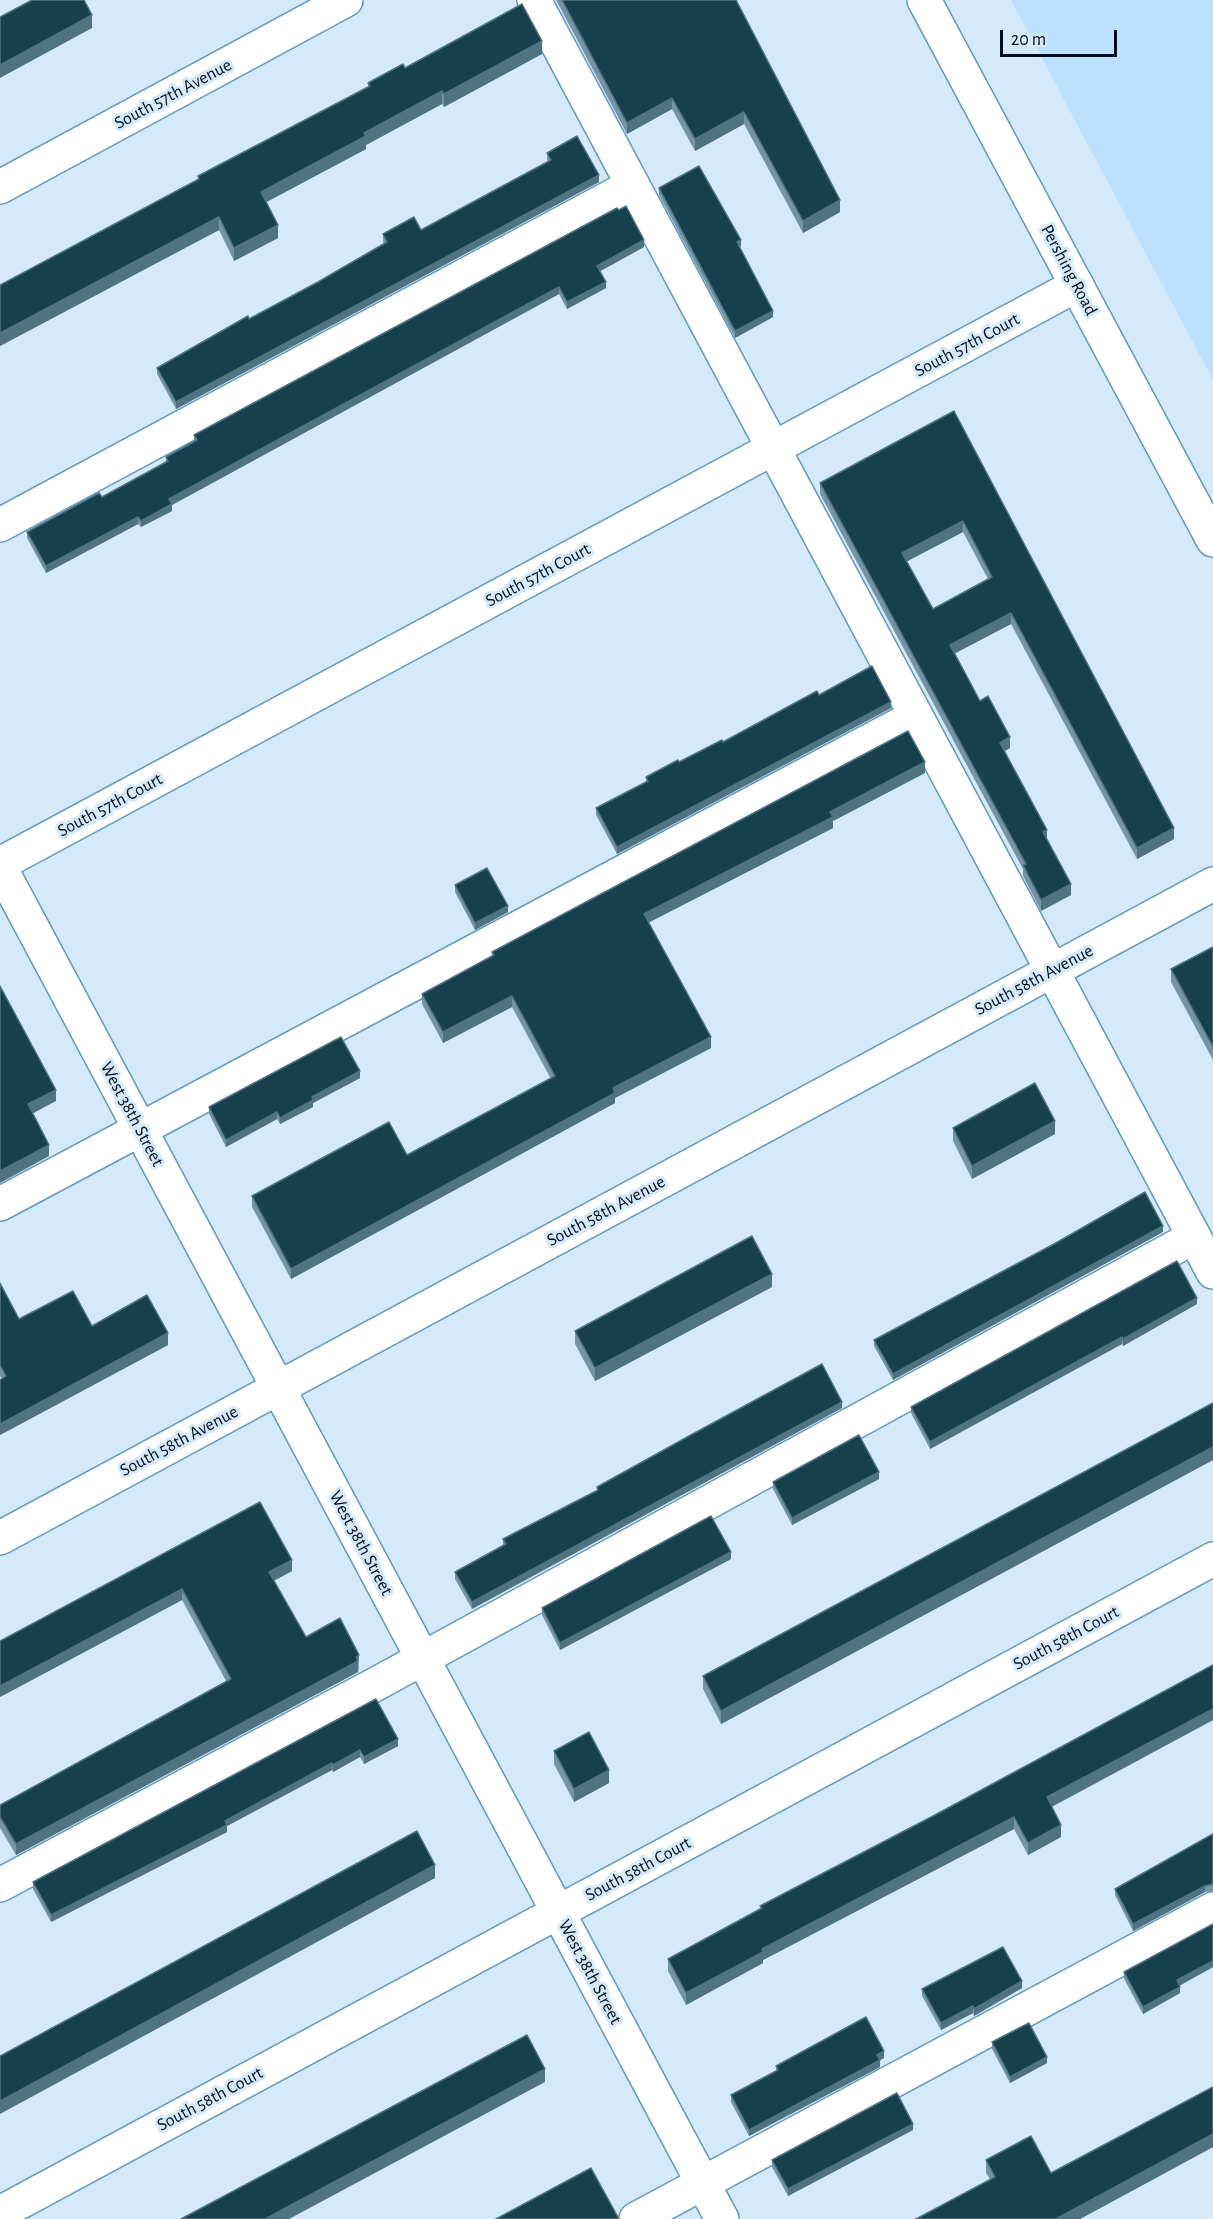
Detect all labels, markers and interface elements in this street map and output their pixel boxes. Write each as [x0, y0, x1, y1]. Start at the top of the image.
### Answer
scale bar [1003, 18, 1120, 56]
text: 20 m [1011, 31, 1046, 49]
street label: South 57th Avenue [111, 54, 235, 134]
street label: Pershing Road [1036, 221, 1102, 319]
street label: South 57th Court [911, 308, 1023, 382]
street label: South 57th Court [482, 538, 594, 612]
street label: South 57th Court [54, 768, 166, 842]
street label: South 58th Avenue [971, 940, 1097, 1020]
street label: West 38th Street [95, 1058, 169, 1170]
street label: South 58th Avenue [543, 1171, 669, 1251]
street label: South 58th Avenue [116, 1401, 242, 1481]
street label: West 38th Street [324, 1487, 398, 1599]
street label: South 58th Court [1009, 1601, 1123, 1675]
street label: South 58th Court [581, 1832, 695, 1906]
street label: West 38th Street [553, 1916, 627, 2028]
street label: South 58th Court [153, 2062, 267, 2136]

